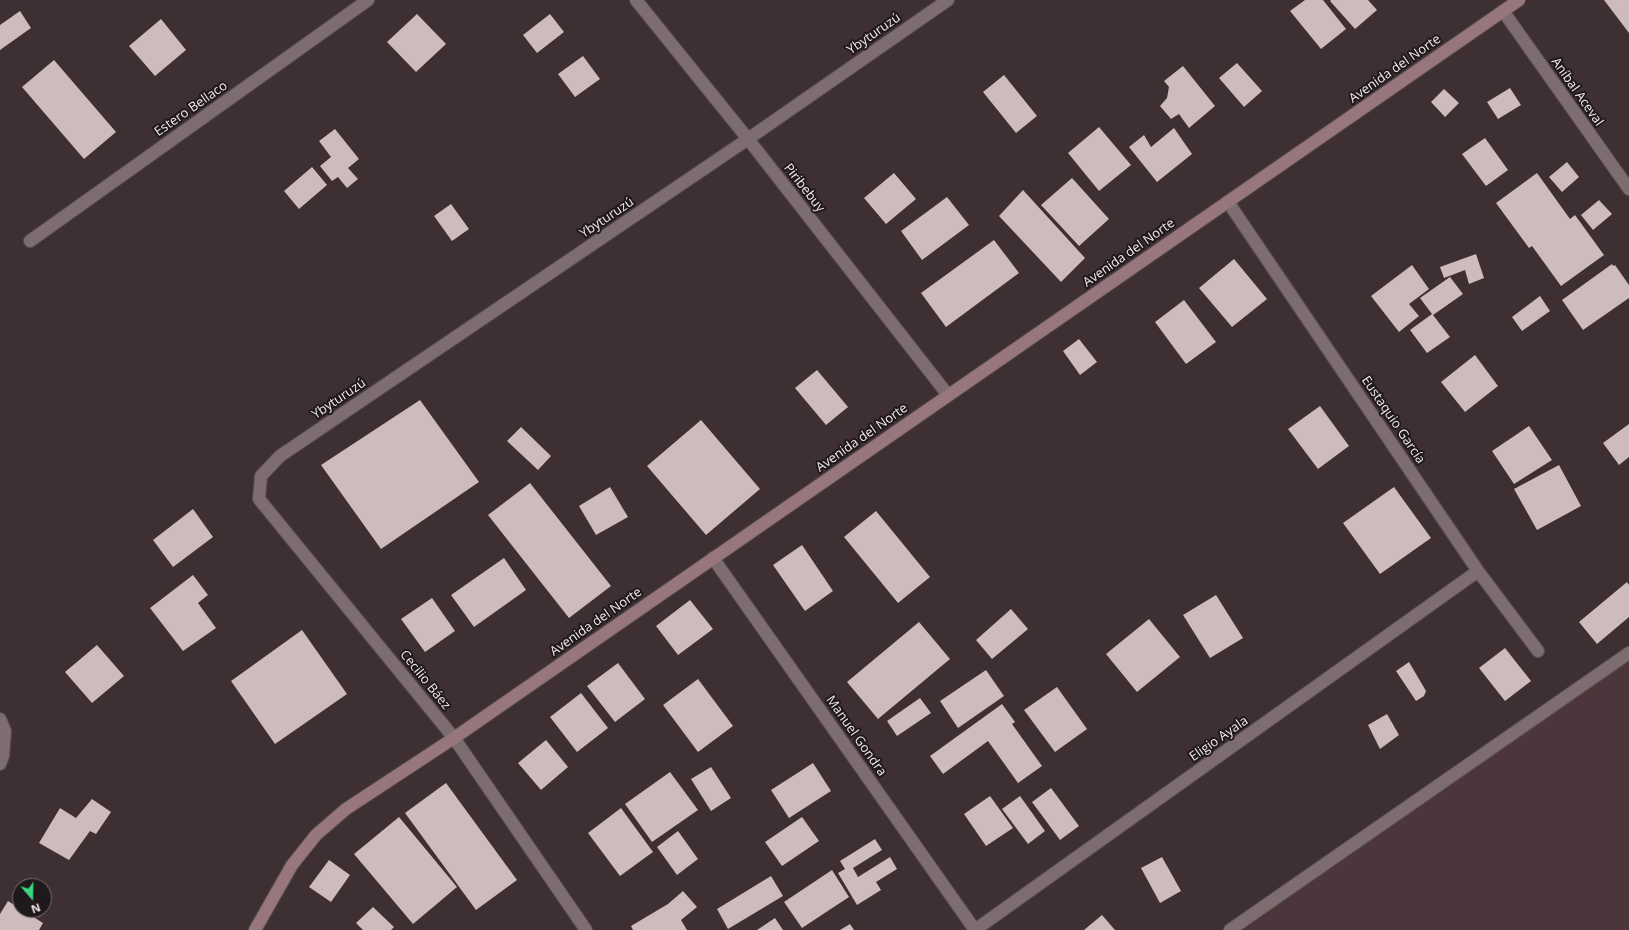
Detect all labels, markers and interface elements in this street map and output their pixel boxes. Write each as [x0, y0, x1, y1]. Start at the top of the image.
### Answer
street label: Ybyturuzú [844, 10, 904, 58]
street label: Avenida del Norte [1346, 31, 1444, 107]
street label: Aníbal Aceval [1548, 55, 1606, 129]
street label: Estero Bellaco [152, 78, 230, 140]
street label: Piribebuy [780, 161, 828, 215]
street label: Ybyturuzú [577, 194, 637, 242]
street label: Avenida del Norte [1080, 215, 1178, 291]
street label: Eustaquio García [1358, 373, 1428, 467]
street label: Ybyturuzú [309, 375, 369, 423]
street label: Avenida del Norte [813, 400, 911, 476]
street label: Avenida del Norte [547, 584, 645, 660]
street label: Cecilio Báez [396, 647, 454, 713]
street label: Manuel Gondra [822, 693, 890, 779]
street label: Eligio Ayala [1187, 713, 1251, 765]
north arrow [12, 878, 52, 918]
text: N [29, 900, 43, 917]

